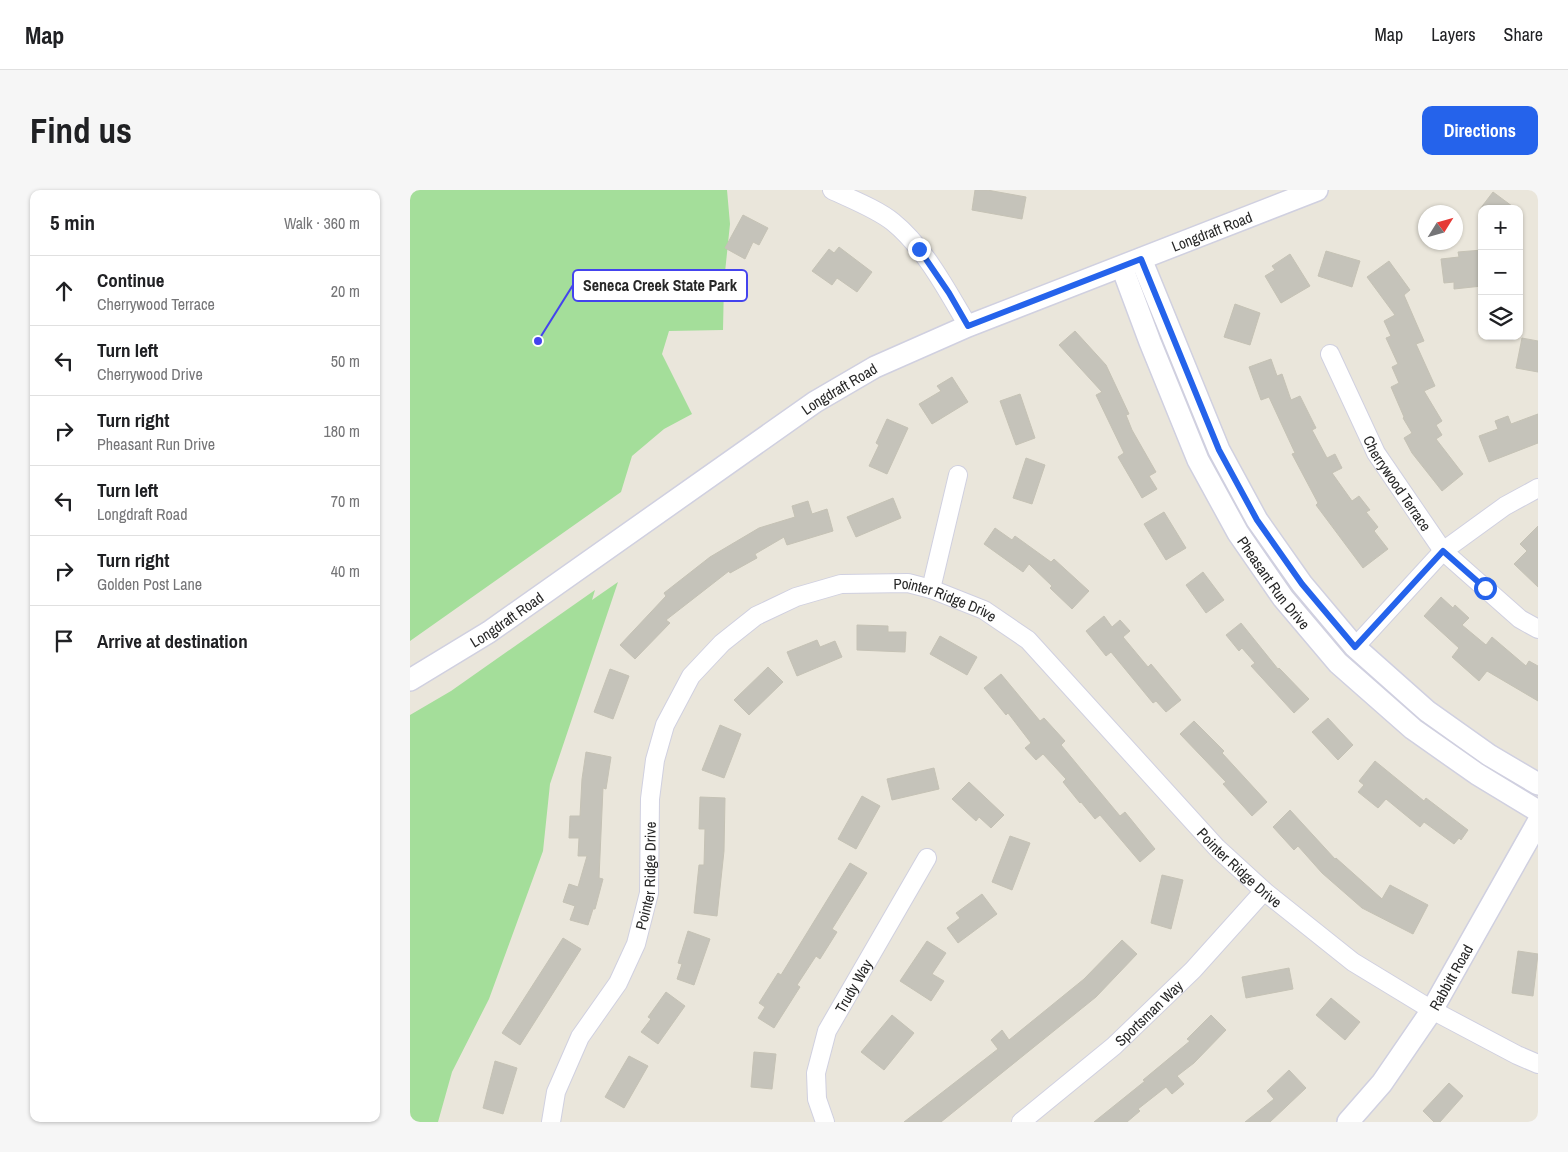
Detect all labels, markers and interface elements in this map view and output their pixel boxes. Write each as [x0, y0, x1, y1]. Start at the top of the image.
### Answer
text: Map [25, 19, 64, 51]
text: Map [1375, 22, 1403, 47]
text: Layers [1431, 22, 1476, 47]
text: Share [1504, 22, 1543, 47]
button: Directions [1422, 106, 1538, 155]
text: Find us [30, 107, 132, 154]
north arrow [1418, 205, 1463, 250]
map controls [1478, 205, 1523, 340]
button: + [1478, 205, 1523, 250]
street label: Longdraft Road [1168, 206, 1255, 256]
text: 5 min [50, 208, 95, 237]
text: Walk · 360 m [284, 212, 360, 234]
route end [908, 238, 931, 261]
button: − [1478, 250, 1523, 295]
text: Continue [97, 267, 165, 293]
callout: Seneca Creek State Park [573, 270, 747, 301]
text: Seneca Creek State Park [583, 274, 738, 296]
icon: ahead [50, 277, 78, 305]
text: 20 m [331, 280, 360, 302]
text: Cherrywood Terrace [97, 293, 215, 315]
button: layers [1478, 295, 1523, 340]
text: Turn left [97, 337, 158, 363]
icon: left [50, 347, 78, 375]
text: 50 m [331, 350, 360, 372]
street label: Longdraft Road [797, 358, 881, 419]
text: Cherrywood Drive [97, 363, 203, 385]
text: Turn right [97, 407, 169, 433]
icon: right [50, 417, 78, 445]
text: 180 m [324, 420, 360, 442]
street label: Cherrywood Terrace [1359, 432, 1437, 535]
text: Pheasant Run Drive [97, 433, 215, 455]
text: Turn left [97, 477, 158, 503]
icon: left [50, 487, 78, 515]
text: 70 m [331, 490, 360, 512]
text: Longdraft Road [97, 503, 187, 525]
street label: Pheasant Run Drive [1233, 532, 1315, 634]
text: Turn right [97, 547, 169, 573]
icon: right [50, 557, 78, 585]
text: 40 m [331, 560, 360, 582]
street label: Pointer Ridge Drive [893, 572, 1001, 626]
text: Golden Post Lane [97, 573, 202, 595]
route start [1474, 577, 1497, 600]
street label: Longdraft Road [466, 587, 547, 652]
icon: arrive [50, 627, 78, 655]
text: Arrive at destination [97, 628, 248, 654]
street label: Pointer Ridge Drive [630, 821, 660, 932]
street label: Pointer Ridge Drive [1193, 823, 1287, 912]
street label: Rabbitt Road [1424, 940, 1478, 1014]
street label: Trudy Way [829, 954, 877, 1016]
street label: Sportsman Way [1110, 974, 1188, 1051]

